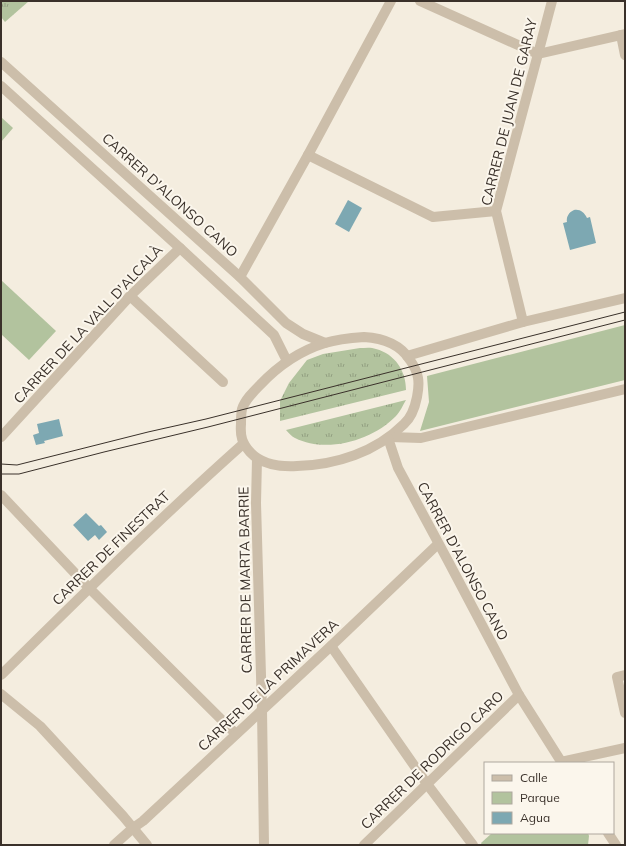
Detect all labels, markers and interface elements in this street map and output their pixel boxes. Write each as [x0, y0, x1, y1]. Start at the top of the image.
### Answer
street label: CARRER DE JUAN DE GARAY [477, 16, 541, 208]
street label: CARRER D'ALONSO CANO [98, 129, 242, 261]
street label: CARRER DE LA VALL D'ALCALÀ [10, 240, 167, 407]
street label: CARRER D'ALONSO CANO [414, 479, 512, 643]
street label: CARRER DE MARTA BARRIE [234, 486, 256, 674]
street label: CARRER DE FINESTRAT [48, 487, 174, 609]
street label: CARRER DE LA PRIMAVERA [194, 615, 343, 755]
street label: CARRER DE RODRIGO CARO [357, 687, 507, 833]
legend [484, 762, 614, 834]
text: Calle [520, 770, 547, 785]
text: Parque [520, 790, 560, 805]
text: Agua [520, 810, 550, 825]

